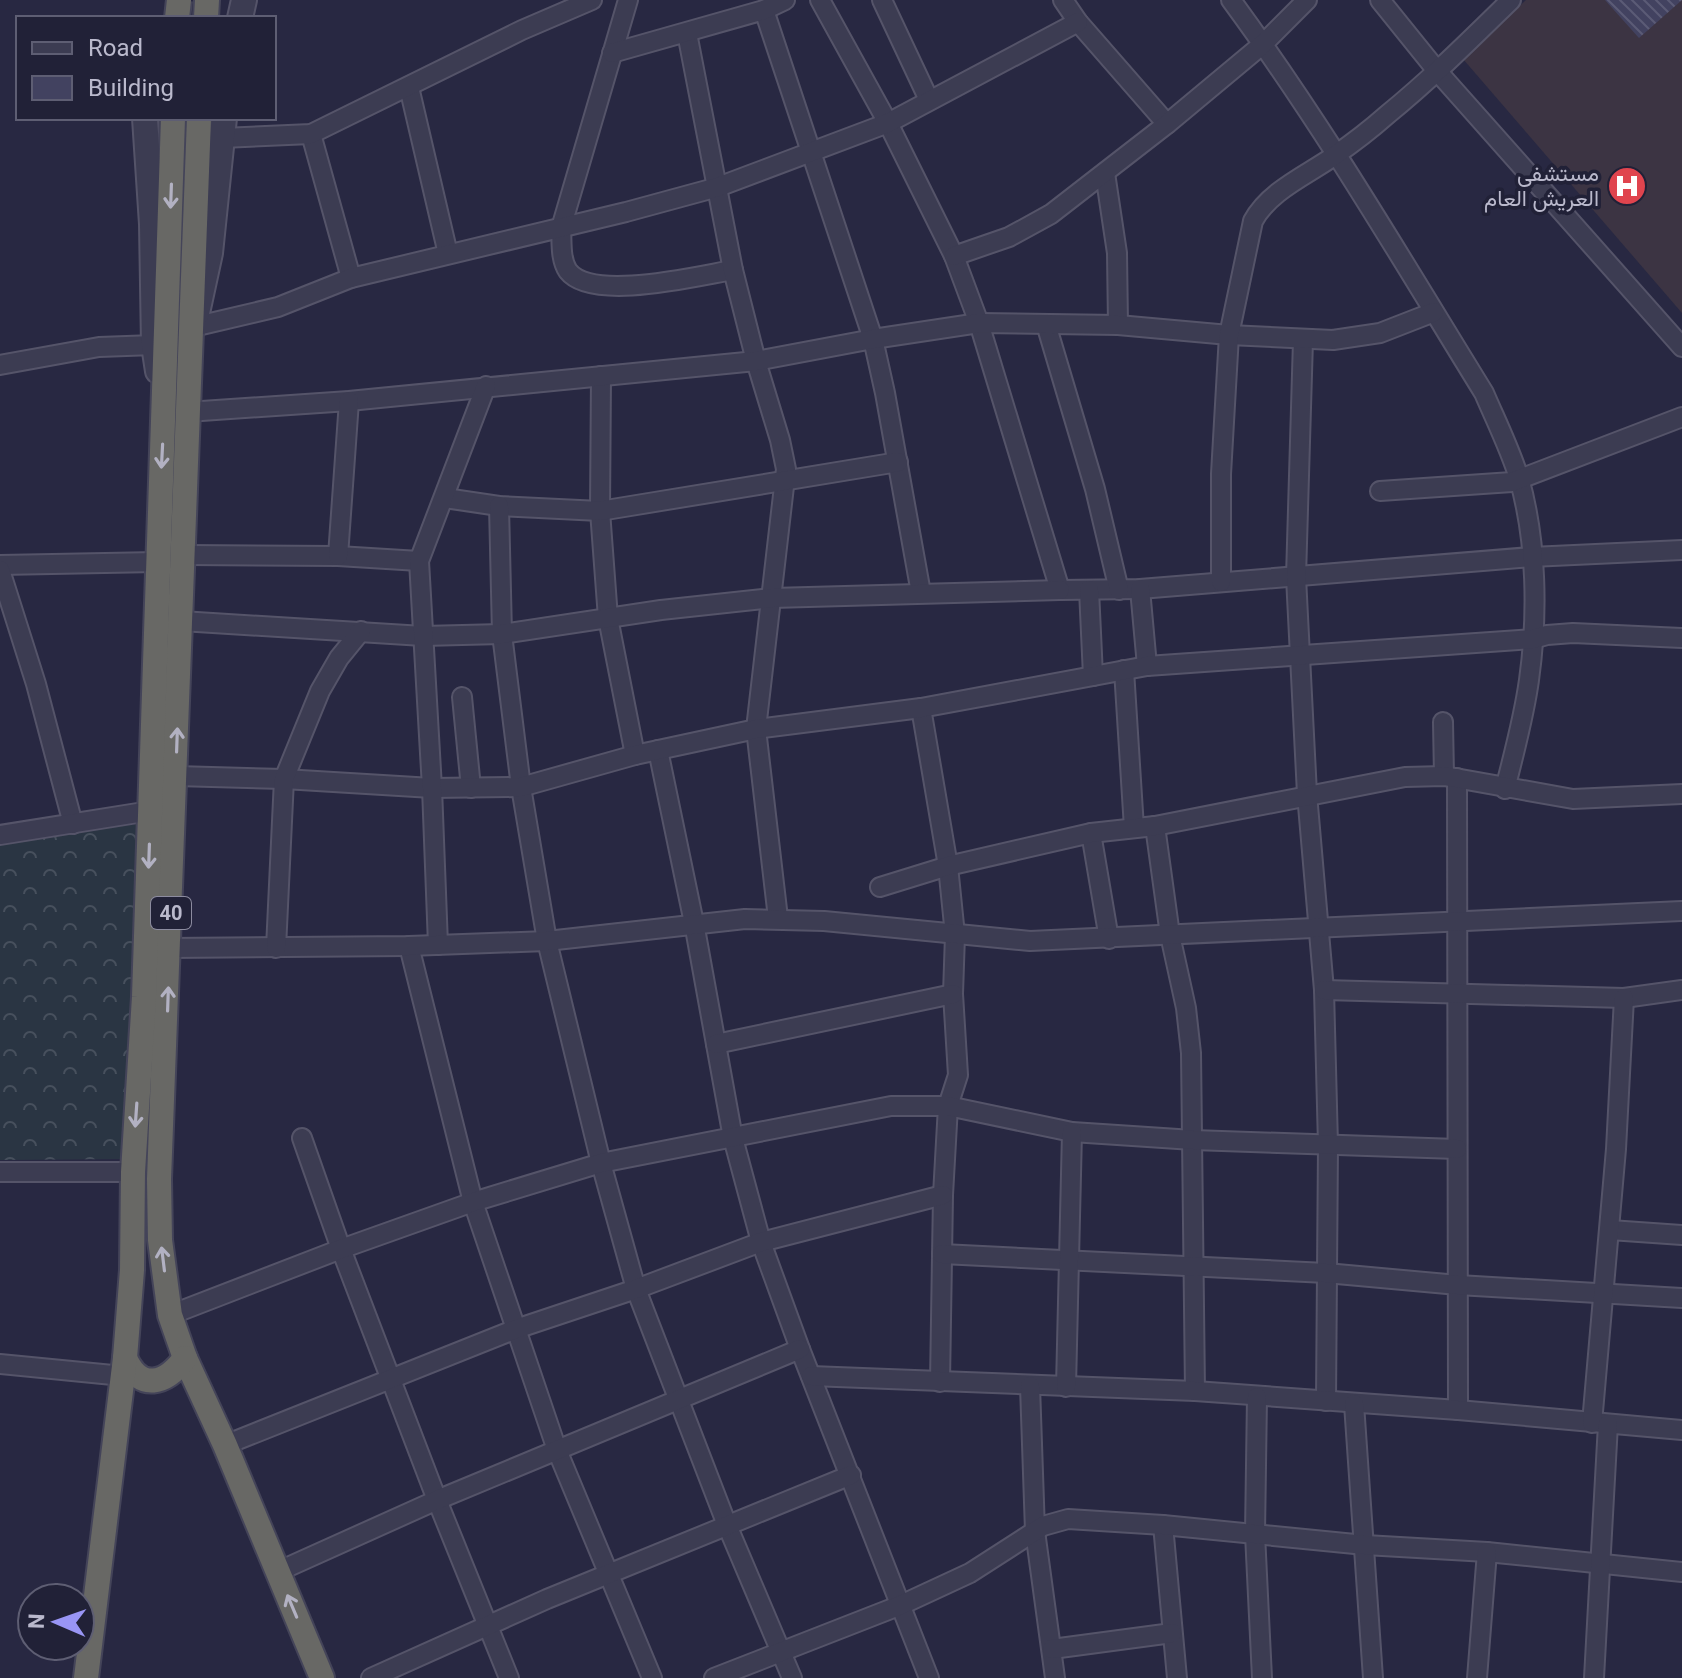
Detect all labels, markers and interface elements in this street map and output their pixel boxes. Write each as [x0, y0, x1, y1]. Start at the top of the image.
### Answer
legend [16, 16, 276, 120]
text: Road [88, 34, 143, 62]
text: Building [88, 74, 174, 102]
place label: مستشفي العريش العام [1484, 161, 1599, 213]
hospital icon: مستشفي العريش العام [1606, 165, 1648, 207]
one-way arrow [163, 182, 179, 209]
one-way arrow [154, 442, 169, 469]
one-way arrow [170, 727, 185, 754]
one-way arrow [141, 842, 156, 869]
road number: 40 [151, 897, 191, 929]
one-way arrow [160, 986, 175, 1013]
one-way arrow [128, 1101, 143, 1128]
one-way arrow [155, 1247, 170, 1272]
north arrow [16, 1582, 96, 1662]
one-way arrow [283, 1594, 298, 1619]
text: N [24, 1613, 49, 1630]

